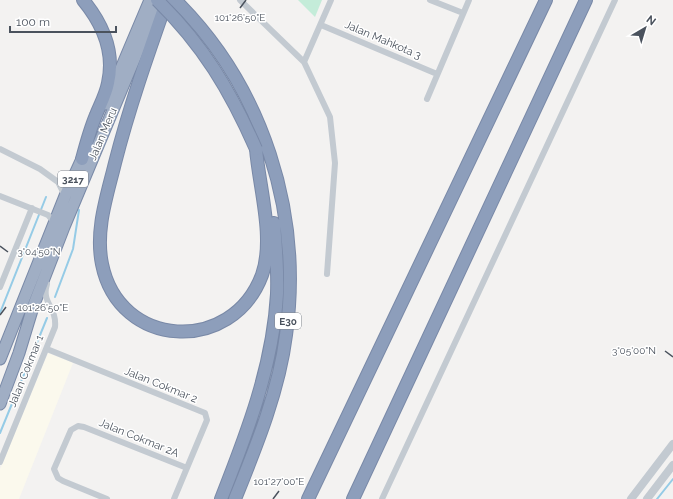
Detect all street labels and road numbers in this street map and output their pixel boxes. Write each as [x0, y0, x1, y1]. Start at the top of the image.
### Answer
street label: Jalan Mahkota 3 [343, 18, 423, 62]
street label: Jalan Meru [86, 106, 120, 162]
road number: 3217 [58, 171, 88, 187]
road number: E30 [275, 313, 301, 329]
street label: Jalan Cokmar 1 [6, 333, 46, 409]
street label: Jalan Cokmar 2 [123, 364, 200, 406]
street label: Jalan Cokmar 2A [97, 416, 181, 460]

